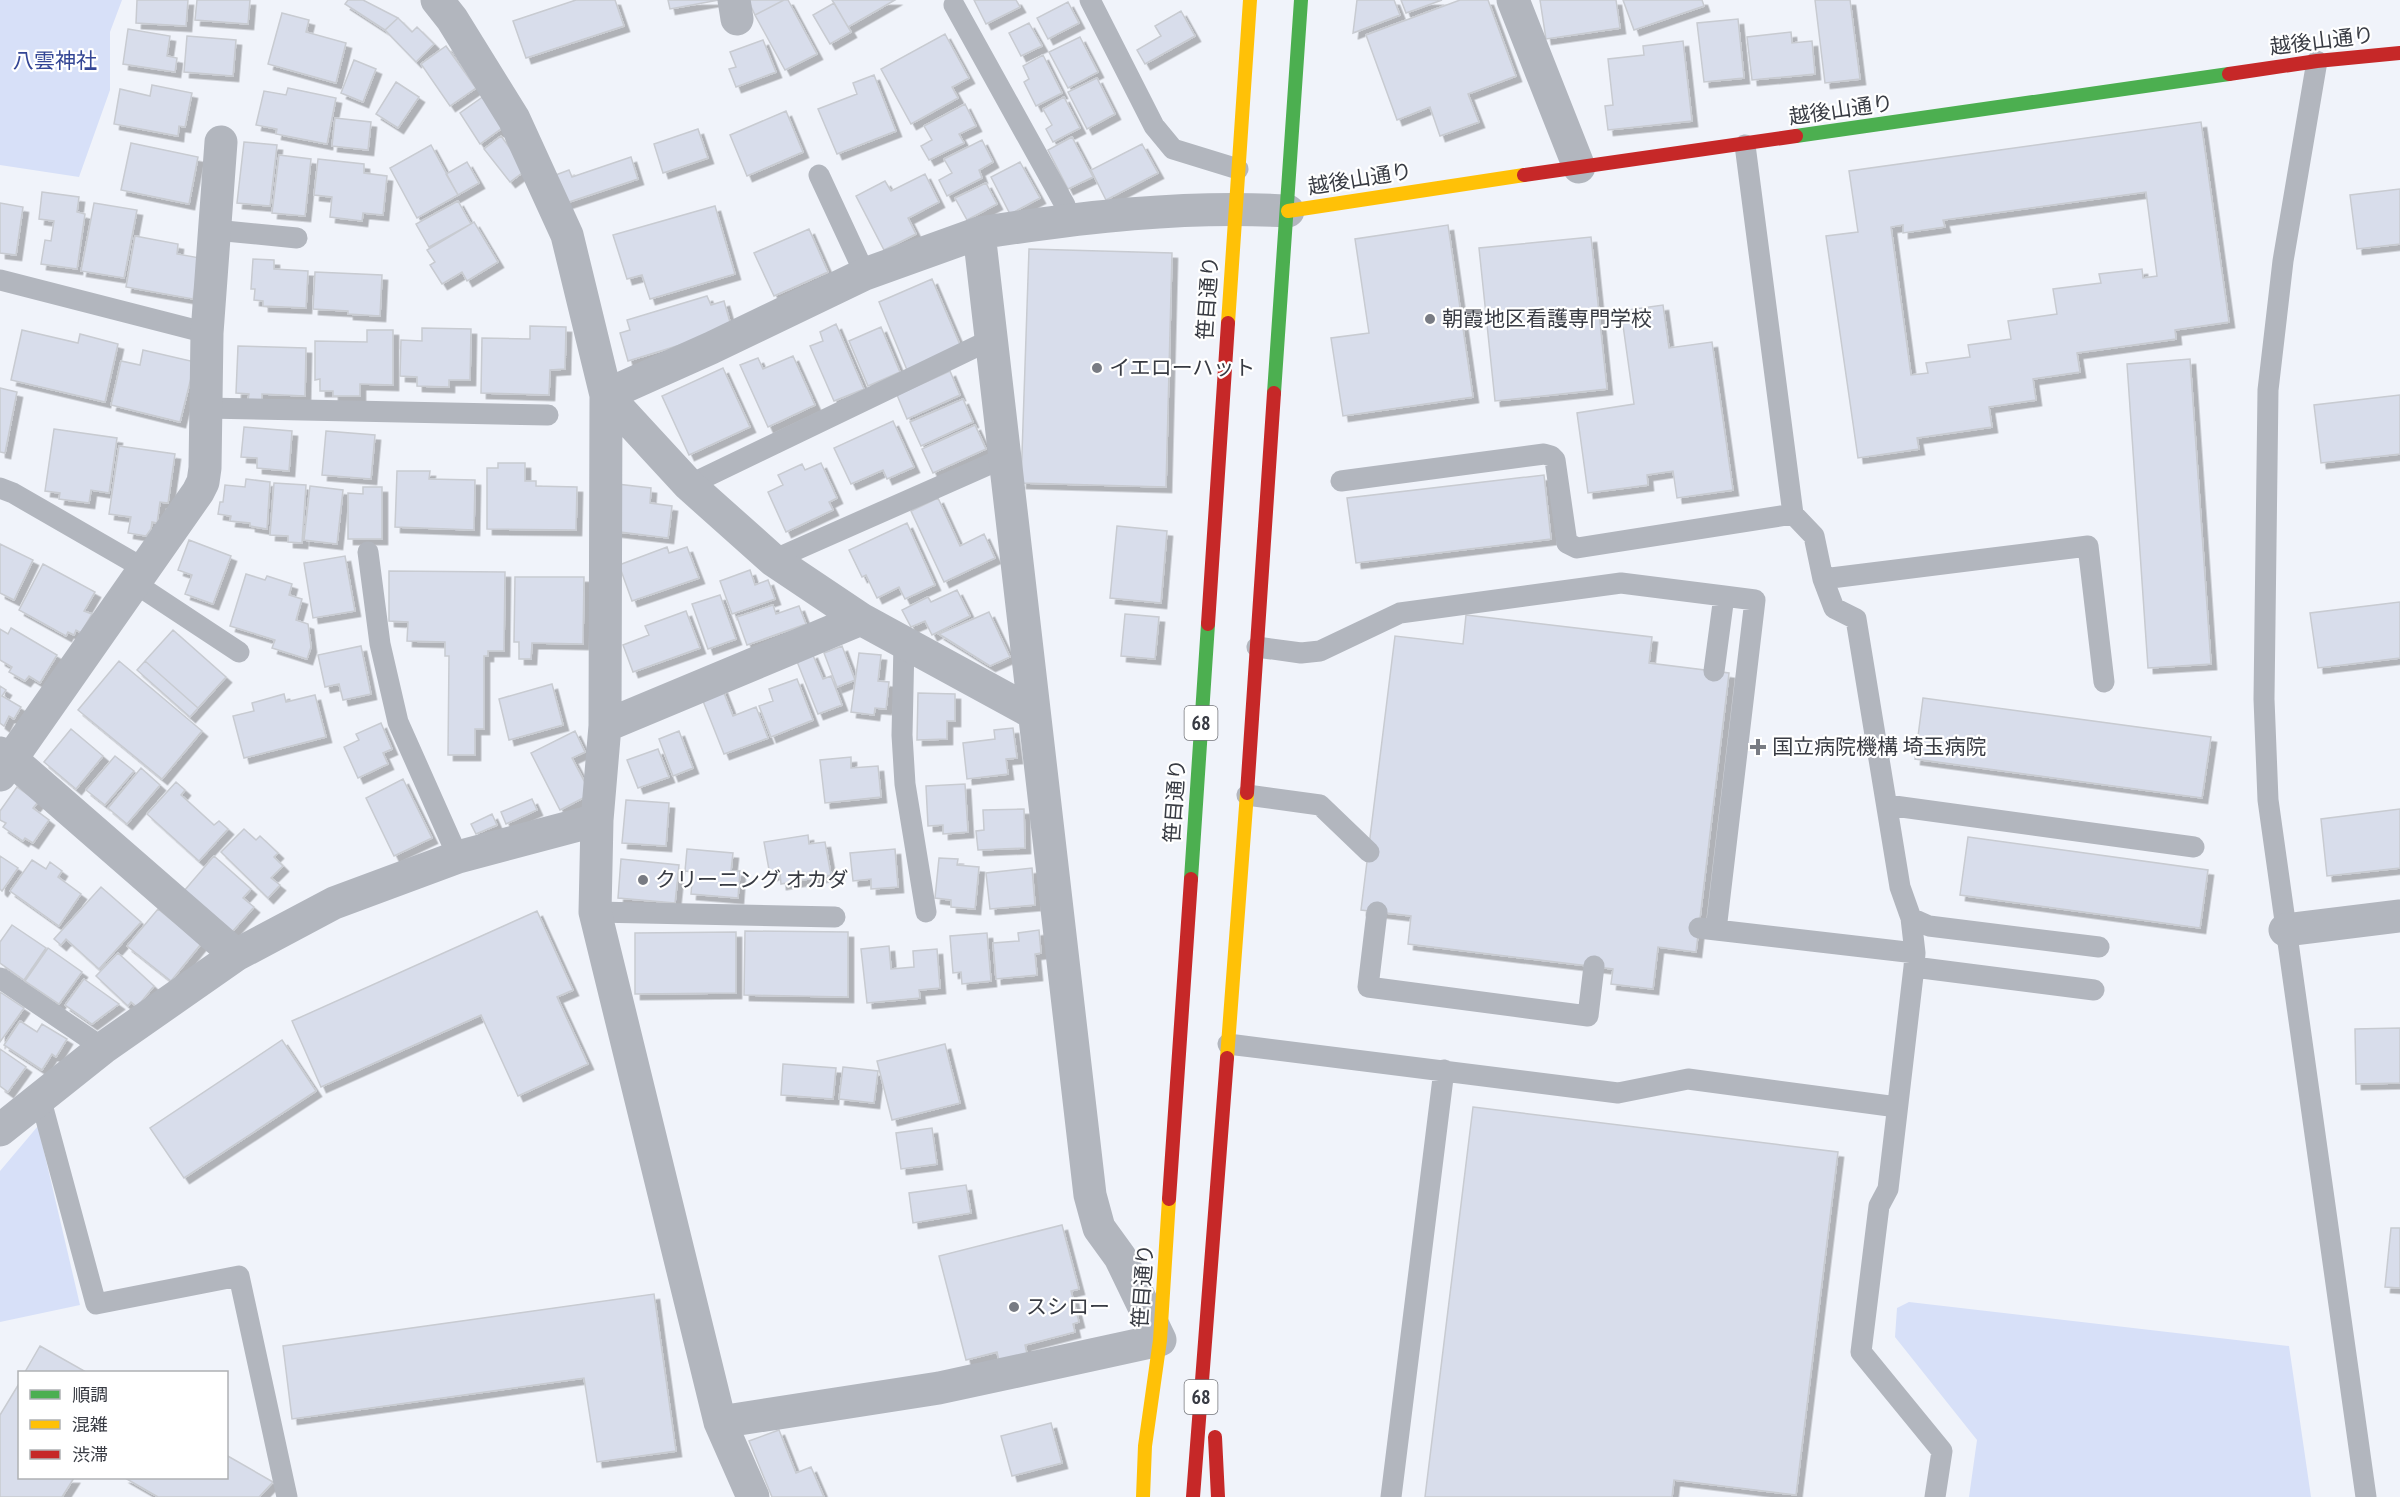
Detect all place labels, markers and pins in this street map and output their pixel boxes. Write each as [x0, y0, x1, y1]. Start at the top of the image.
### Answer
place label: 朝霞地区看護専門学校 [1442, 305, 1652, 332]
marker: 朝霞地区看護専門学校 [1423, 312, 1437, 326]
place label: イエローハット [1109, 354, 1255, 381]
marker: イエローハット [1090, 361, 1104, 375]
place label: 国立病院機構 埼玉病院 [1772, 733, 1986, 760]
marker: 国立病院機構 埼玉病院 [1749, 738, 1767, 756]
place label: クリーニング オカダ [655, 866, 848, 893]
marker: クリーニング オカダ [636, 873, 650, 887]
place label: スシロー [1026, 1293, 1110, 1320]
marker: スシロー [1007, 1300, 1021, 1314]

